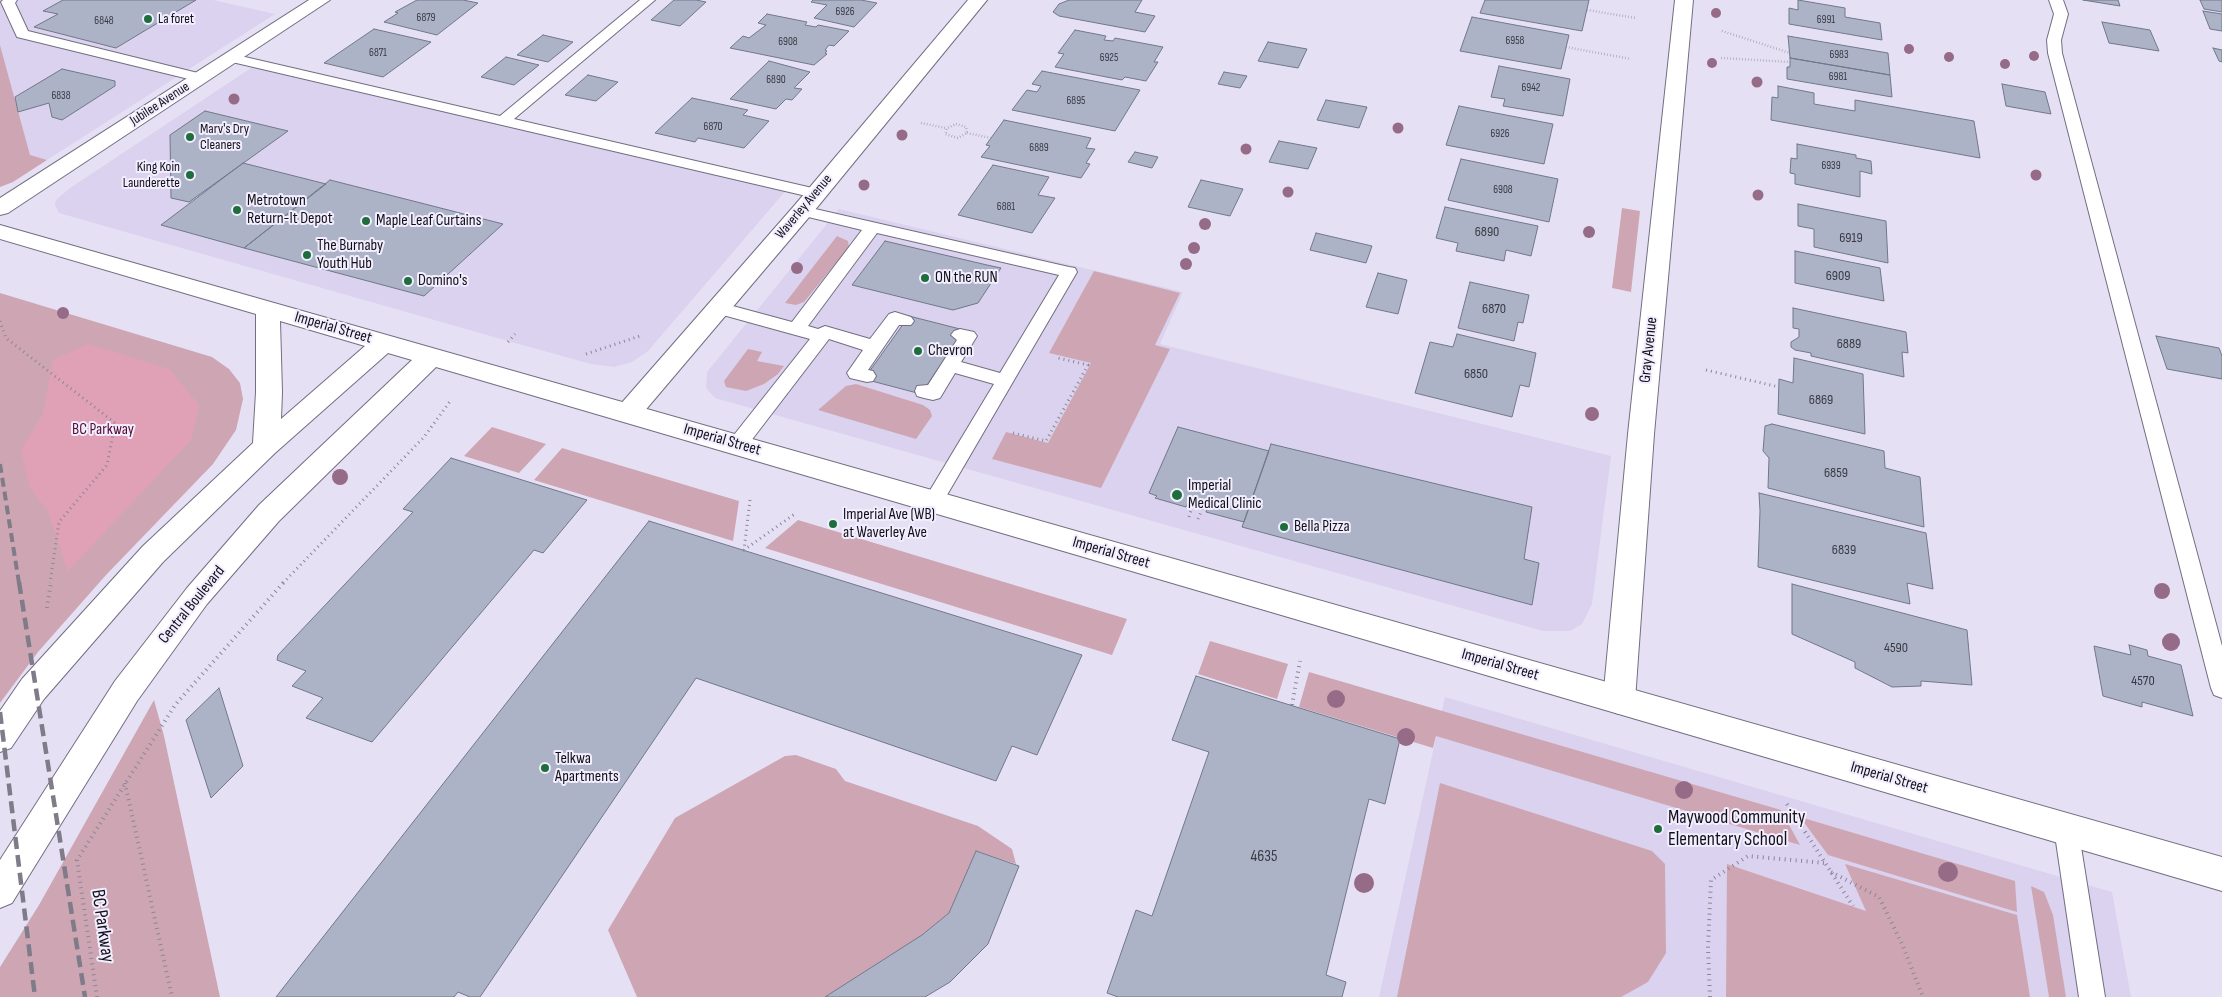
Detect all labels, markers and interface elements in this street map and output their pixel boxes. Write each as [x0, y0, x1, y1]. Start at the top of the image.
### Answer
house number: 6926 [836, 5, 854, 19]
place label: La foret [158, 11, 194, 27]
house number: 6879 [417, 11, 435, 25]
marker: La foret [142, 13, 154, 25]
house number: 6991 [1817, 13, 1835, 27]
house number: 6848 [94, 14, 114, 28]
house number: 6958 [1506, 34, 1524, 48]
house number: 6908 [778, 35, 798, 49]
house number: 6871 [369, 46, 387, 60]
house number: 6983 [1829, 48, 1849, 62]
house number: 6925 [1100, 51, 1118, 65]
house number: 6981 [1829, 70, 1847, 84]
house number: 6890 [766, 73, 786, 87]
street label: Jubilee Avenue [127, 79, 193, 129]
house number: 6942 [1522, 81, 1540, 95]
house number: 6838 [51, 89, 71, 103]
house number: 6895 [1067, 94, 1085, 108]
house number: 6870 [704, 120, 722, 134]
place label: Marv's Dry Cleaners [200, 121, 249, 154]
house number: 6926 [1491, 127, 1509, 141]
marker: Marv's Dry Cleaners [184, 131, 196, 143]
house number: 6889 [1029, 141, 1049, 155]
place label: King Koin Launderette [123, 159, 180, 192]
house number: 6939 [1821, 159, 1841, 173]
marker: King Koin Launderette [184, 169, 196, 181]
street label: Waverley Avenue [772, 171, 836, 243]
house number: 6908 [1493, 183, 1513, 197]
place label: Metrotown Return-It Depot [247, 191, 333, 229]
house number: 6881 [997, 200, 1015, 214]
marker: Metrotown Return-It Depot [231, 204, 243, 216]
place label: Maple Leaf Curtains [376, 211, 481, 231]
marker: Maple Leaf Curtains [360, 215, 372, 227]
house number: 6890 [1475, 224, 1499, 240]
house number: 6919 [1839, 230, 1863, 246]
place label: The Burnaby Youth Hub [317, 236, 383, 274]
marker: The Burnaby Youth Hub [301, 249, 313, 261]
place label: ON the RUN [935, 268, 998, 288]
house number: 6909 [1826, 268, 1850, 284]
place label: Domino's [418, 271, 468, 291]
marker: ON the RUN [919, 272, 931, 284]
marker: Domino's [402, 275, 414, 287]
house number: 6870 [1482, 301, 1506, 317]
street label: Imperial Street [292, 308, 374, 348]
street label: Gray Avenue [1636, 316, 1662, 384]
house number: 6889 [1837, 336, 1861, 352]
place label: Chevron [928, 341, 973, 361]
marker: Chevron [912, 345, 924, 357]
house number: 6850 [1464, 366, 1488, 382]
house number: 6869 [1809, 392, 1833, 408]
park label: BC Parkway [72, 420, 134, 440]
street label: Imperial Street [681, 420, 763, 460]
house number: 6859 [1824, 465, 1848, 481]
place label: Imperial Medical Clinic [1188, 476, 1262, 514]
marker: Imperial Medical Clinic [1170, 488, 1184, 502]
place label: Imperial Ave (WB) at Waverley Ave [843, 505, 935, 543]
place label: Bella Pizza [1294, 517, 1350, 537]
marker: Imperial Ave (WB) at Waverley Ave [827, 518, 839, 530]
marker: Bella Pizza [1278, 521, 1290, 533]
street label: Imperial Street [1070, 533, 1152, 573]
house number: 6839 [1832, 542, 1856, 558]
street label: Central Boulevard [155, 562, 229, 648]
house number: 4590 [1884, 640, 1908, 656]
street label: Imperial Street [1459, 645, 1541, 685]
house number: 4570 [2131, 673, 2155, 689]
place label: Telkwa Apartments [555, 749, 619, 787]
street label: Imperial Street [1848, 758, 1930, 798]
marker: Telkwa Apartments [539, 762, 551, 774]
place label: Maywood Community Elementary School [1668, 807, 1805, 851]
marker: Maywood Community Elementary School [1652, 823, 1664, 835]
house number: 4635 [1251, 847, 1277, 867]
street label: BC Parkway [86, 888, 118, 964]

